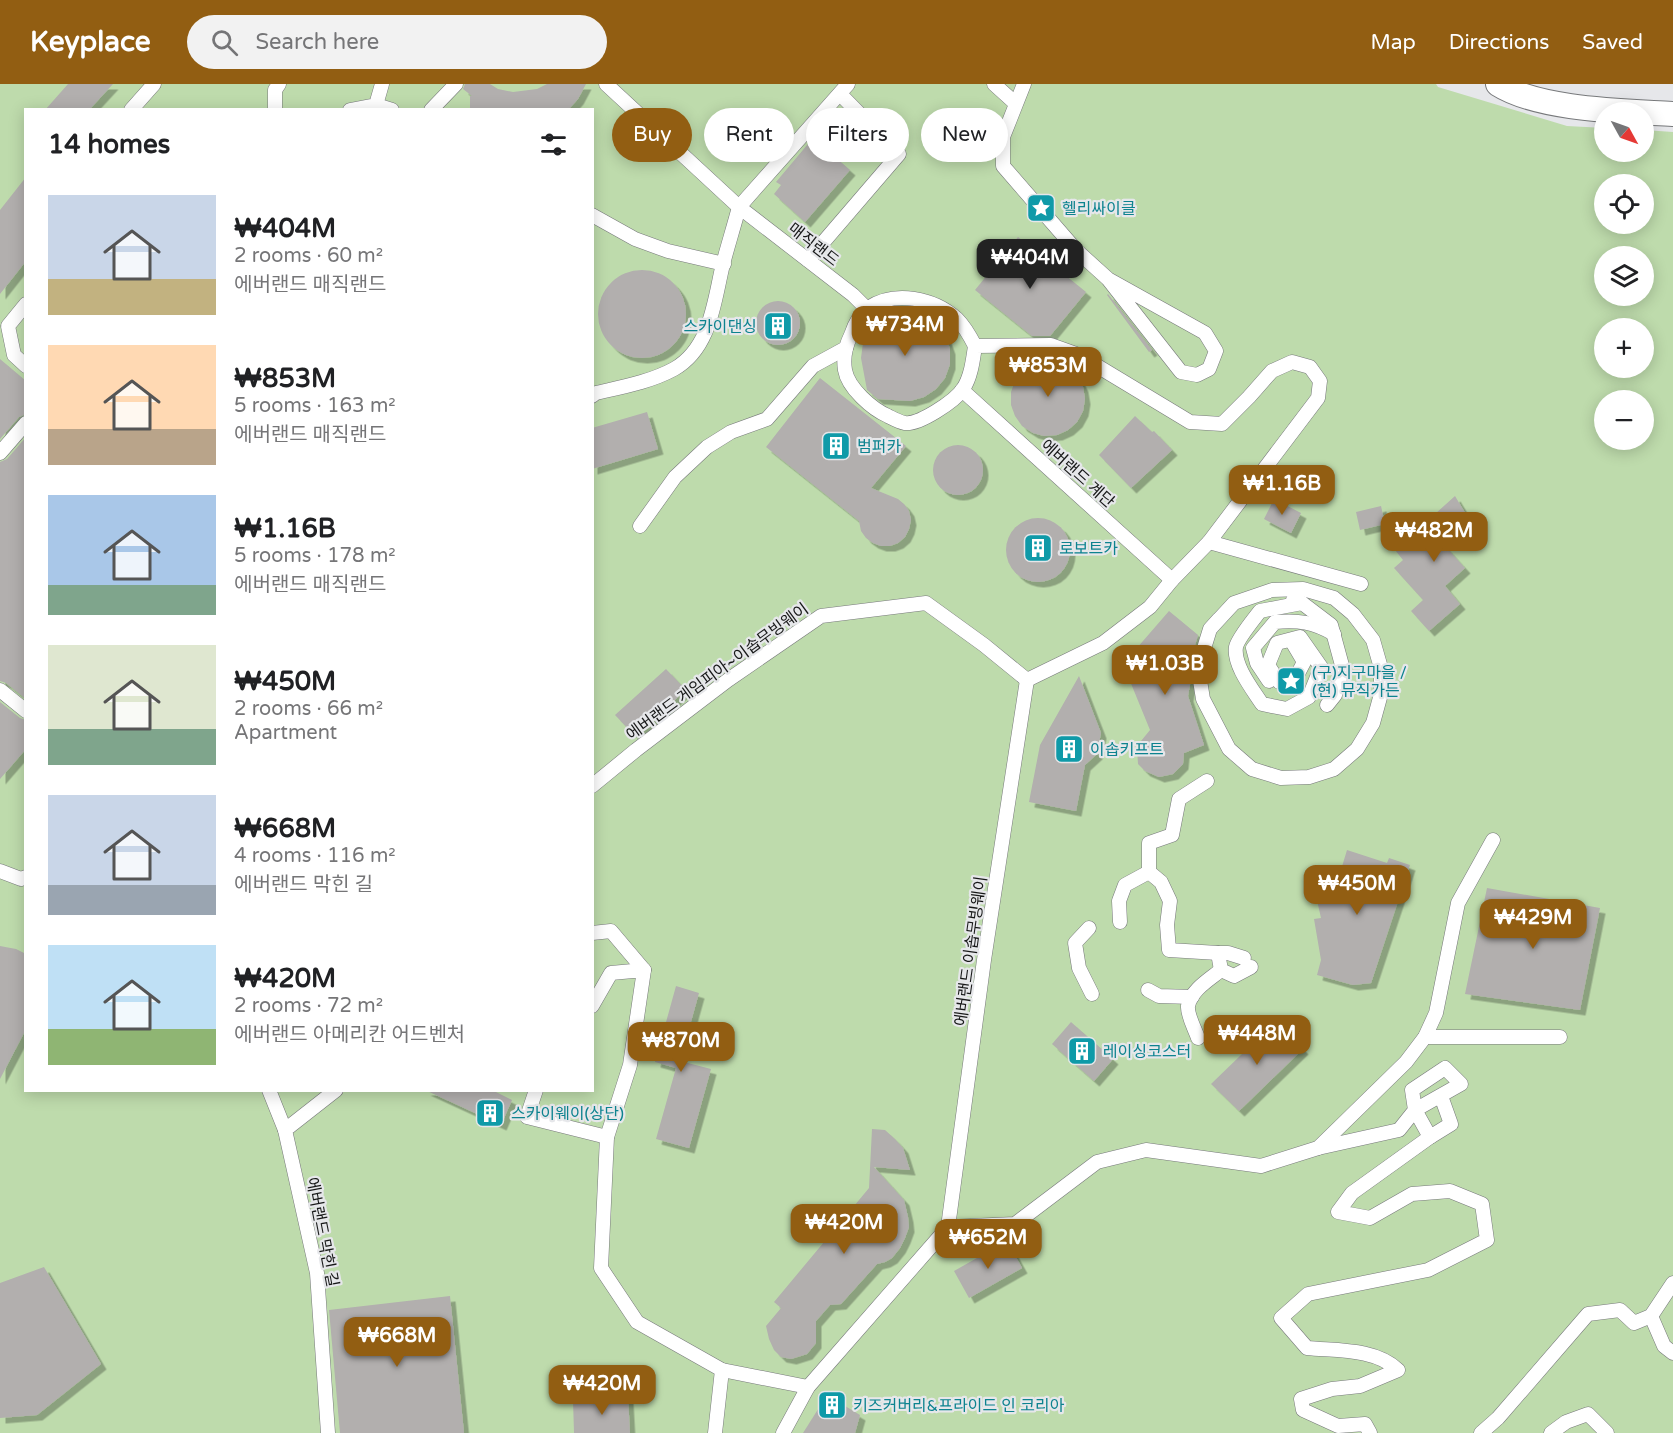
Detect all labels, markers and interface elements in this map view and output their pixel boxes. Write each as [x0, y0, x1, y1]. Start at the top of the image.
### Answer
search box [187, 15, 607, 69]
text: Keyplace [30, 25, 151, 59]
icon: search [208, 26, 241, 59]
text: Search here [256, 29, 379, 55]
text: Map [1370, 30, 1416, 55]
text: Directions [1449, 30, 1549, 55]
text: Saved [1582, 30, 1643, 55]
north arrow [1594, 102, 1654, 162]
map controls [1594, 102, 1654, 450]
chip: Buy [612, 108, 692, 162]
chip: Rent [704, 108, 794, 162]
chip: Filters [806, 108, 909, 162]
chip: New [921, 108, 1008, 162]
icon: filters [537, 128, 570, 161]
text: 14 homes [48, 129, 170, 160]
button: locate [1594, 174, 1654, 234]
place icon: 헬리싸이클 [1025, 192, 1057, 224]
place label: 헬리싸이클 [1062, 199, 1136, 219]
text: ₩404M [234, 213, 336, 244]
icon: home [96, 219, 168, 291]
street label: 매직랜드 [784, 219, 843, 271]
pin: ₩404M [988, 239, 1072, 290]
text: 2 rooms · 60 m² [234, 244, 383, 268]
text: ₩404M [991, 246, 1069, 270]
button: layers [1594, 246, 1654, 306]
text: 에버랜드 매직랜드 [234, 273, 386, 297]
pin: ₩734M [863, 306, 947, 357]
building icon: 스카이댄싱 [762, 310, 794, 342]
text: ₩734M [866, 313, 944, 337]
place label: 스카이댄싱 [683, 317, 757, 337]
button: + [1594, 318, 1654, 378]
pin: ₩853M [1006, 347, 1090, 398]
text: ₩853M [1009, 354, 1087, 378]
text: ₩853M [234, 363, 336, 394]
icon: home [96, 369, 168, 441]
button: − [1594, 390, 1654, 450]
text: 5 rooms · 163 m² [234, 394, 396, 418]
text: 에버랜드 매직랜드 [234, 423, 386, 447]
building icon: 범퍼카 [820, 430, 852, 462]
street label: 에버랜드 계단 [1036, 435, 1119, 512]
place label: 범퍼카 [857, 437, 901, 457]
pin: ₩1.16B [1233, 465, 1331, 516]
text: ₩1.16B [1243, 472, 1321, 496]
pin: ₩482M [1392, 512, 1476, 563]
text: ₩1.16B [234, 513, 336, 544]
icon: home [96, 519, 168, 591]
text: ₩482M [1395, 519, 1473, 543]
building icon: 로보트카 [1022, 532, 1054, 564]
place label: 로보트카 [1059, 539, 1118, 559]
text: 5 rooms · 178 m² [234, 544, 396, 568]
text: 에버랜드 매직랜드 [234, 573, 386, 597]
street label: 에버랜드 게임피아~이솝무빙웨이 [623, 599, 813, 745]
pin: ₩1.03B [1116, 645, 1214, 696]
text: ₩1.03B [1126, 652, 1204, 676]
place label: (구)지구마을 / (현) 뮤직가든 [1312, 663, 1407, 701]
place icon: (구)지구마을 / (현) 뮤직가든 [1275, 665, 1307, 697]
text: ₩450M [234, 666, 336, 697]
icon: home [96, 669, 168, 741]
text: 2 rooms · 66 m² [234, 697, 383, 721]
text: Apartment [234, 721, 337, 745]
building icon: 이솝키프트 [1053, 733, 1085, 765]
place label: 이솝키프트 [1090, 740, 1164, 760]
text: ₩668M [234, 813, 336, 844]
icon: home [96, 819, 168, 891]
text: 4 rooms · 116 m² [234, 844, 396, 868]
pin: ₩450M [1315, 865, 1399, 916]
text: ₩450M [1318, 872, 1396, 896]
text: 에버랜드 막힌 길 [234, 873, 373, 897]
street label: 에버랜드 이솝무빙웨이 [951, 875, 991, 1027]
pin: ₩429M [1491, 899, 1575, 950]
text: ₩429M [1494, 906, 1572, 930]
text: ₩420M [234, 963, 336, 994]
icon: home [96, 969, 168, 1041]
text: 2 rooms · 72 m² [234, 994, 383, 1018]
pin: ₩448M [1215, 1015, 1299, 1066]
pin: ₩870M [639, 1022, 723, 1073]
text: ₩448M [1218, 1022, 1296, 1046]
text: 에버랜드 아메리칸 어드벤처 [234, 1023, 465, 1047]
text: ₩870M [642, 1029, 720, 1053]
building icon: 레이싱코스터 [1066, 1035, 1098, 1067]
place label: 레이싱코스터 [1103, 1042, 1191, 1062]
building icon: 스카이웨이(상단) [474, 1097, 506, 1129]
place label: 스카이웨이(상단) [511, 1104, 624, 1124]
street label: 에버랜드 막힌 길 [302, 1176, 342, 1289]
pin: ₩420M [802, 1204, 886, 1255]
text: ₩420M [805, 1211, 883, 1235]
pin: ₩652M [946, 1219, 1030, 1270]
text: ₩652M [949, 1226, 1027, 1250]
pin: ₩668M [355, 1317, 439, 1368]
text: ₩668M [358, 1324, 436, 1348]
pin: ₩420M [560, 1365, 644, 1416]
text: ₩420M [563, 1372, 641, 1396]
building icon: 키즈커버리&프라이드 인 코리아 [816, 1389, 848, 1421]
place label: 키즈커버리&프라이드 인 코리아 [853, 1396, 1065, 1416]

